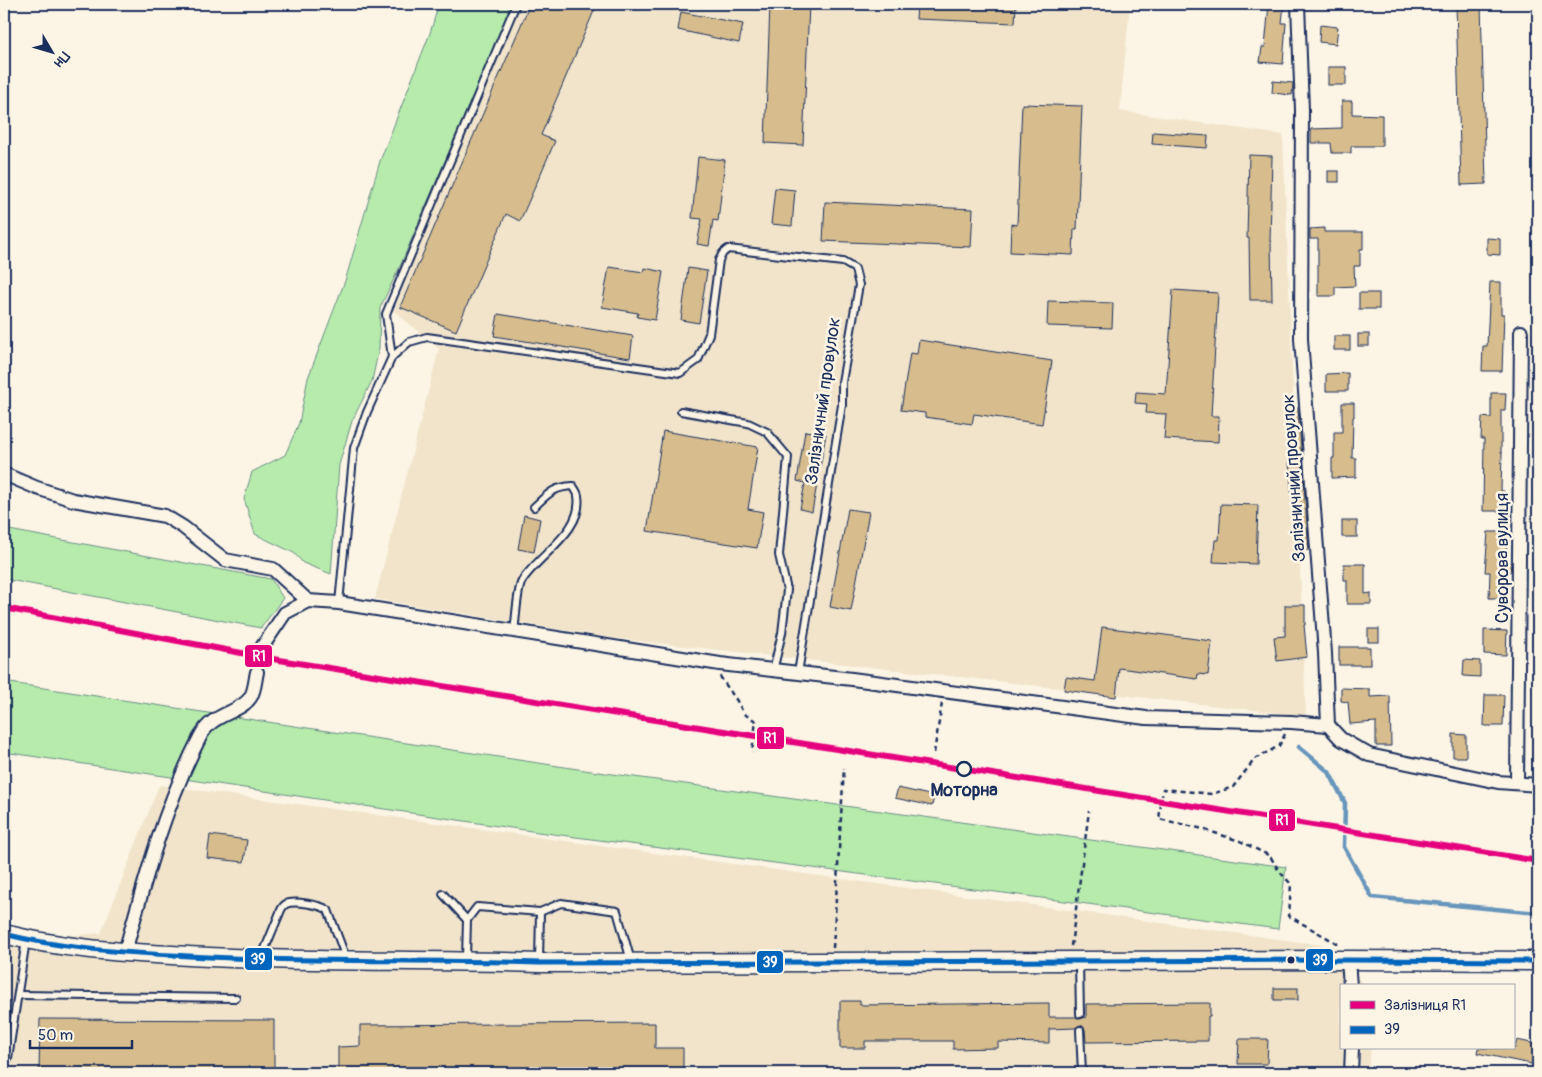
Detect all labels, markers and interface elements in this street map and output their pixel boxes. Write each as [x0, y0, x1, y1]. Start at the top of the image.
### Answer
north arrow [28, 28, 78, 78]
text: Пн [50, 48, 73, 71]
street label: Залізничний провулок [800, 316, 846, 486]
street label: Залізничний провулок [1277, 393, 1311, 563]
street label: Суворова вулиця [1491, 493, 1514, 623]
line badge: R1 [244, 644, 273, 668]
text: R1 [252, 648, 266, 665]
line badge: R1 [756, 726, 785, 750]
text: R1 [763, 730, 777, 747]
marker: Моторна [956, 761, 972, 777]
place label: Моторна [930, 779, 998, 802]
line badge: R1 [1268, 808, 1296, 832]
text: R1 [1275, 812, 1289, 829]
line badge: 39 [244, 947, 273, 971]
line badge: 39 [1305, 948, 1334, 972]
line badge: 39 [756, 950, 784, 974]
text: 39 [250, 951, 266, 968]
text: 39 [1312, 952, 1328, 969]
text: 39 [762, 954, 778, 971]
unlabelled marker [1286, 955, 1296, 965]
legend [1340, 984, 1514, 1050]
text: Залізниця R1 [1384, 996, 1466, 1015]
scale bar [30, 1017, 132, 1049]
text: 39 [1384, 1020, 1400, 1039]
text: 50 m [38, 1026, 73, 1045]

